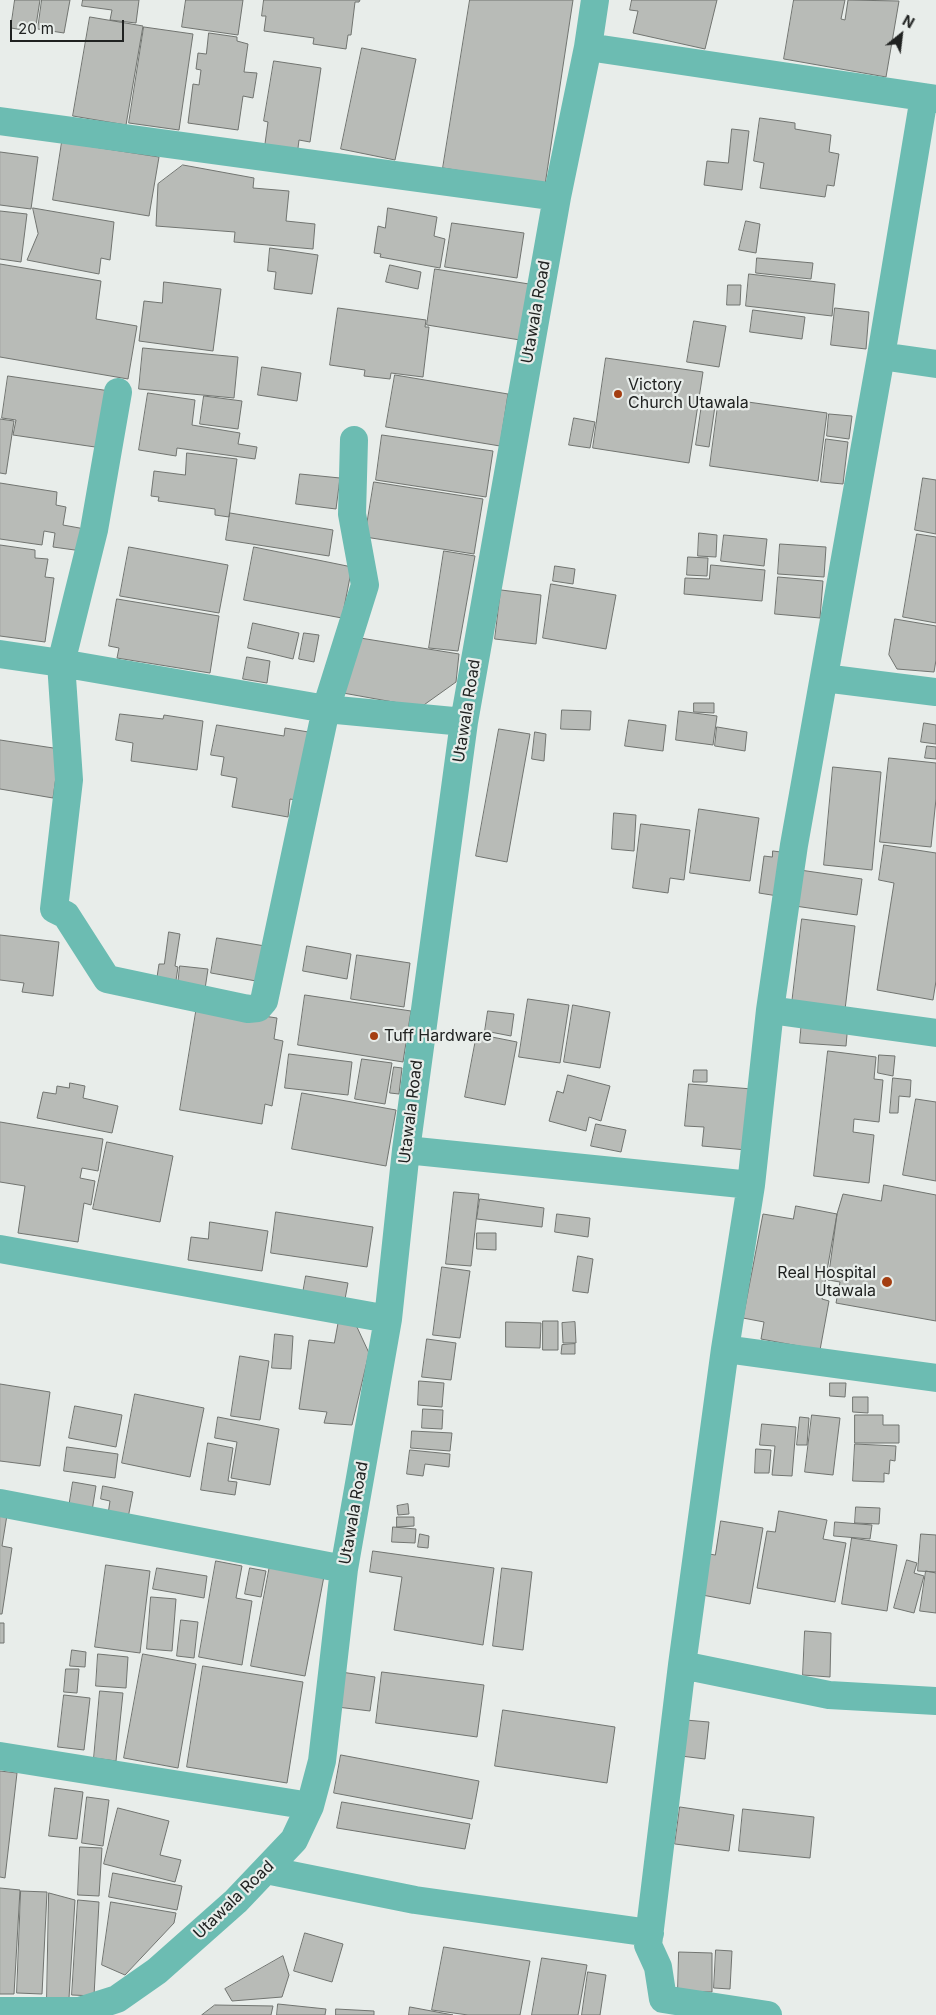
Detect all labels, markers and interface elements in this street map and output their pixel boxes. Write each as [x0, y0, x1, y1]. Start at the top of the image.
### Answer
scale bar [12, 10, 126, 42]
north arrow [876, 10, 926, 60]
text: N [900, 11, 917, 31]
text: 20 m [18, 19, 54, 38]
street label: Utawala Road [517, 259, 555, 365]
place label: Victory Church Utawala [628, 375, 749, 413]
marker: Victory Church Utawala [612, 388, 624, 400]
street label: Utawala Road [449, 658, 485, 764]
place label: Tuff Hardware [384, 1026, 492, 1046]
marker: Tuff Hardware [368, 1030, 380, 1042]
street label: Utawala Road [395, 1059, 427, 1165]
place label: Real Hospital Utawala [777, 1263, 876, 1301]
marker: Real Hospital Utawala [880, 1275, 894, 1289]
street label: Utawala Road [335, 1460, 373, 1566]
street label: Utawala Road [190, 1857, 278, 1943]

